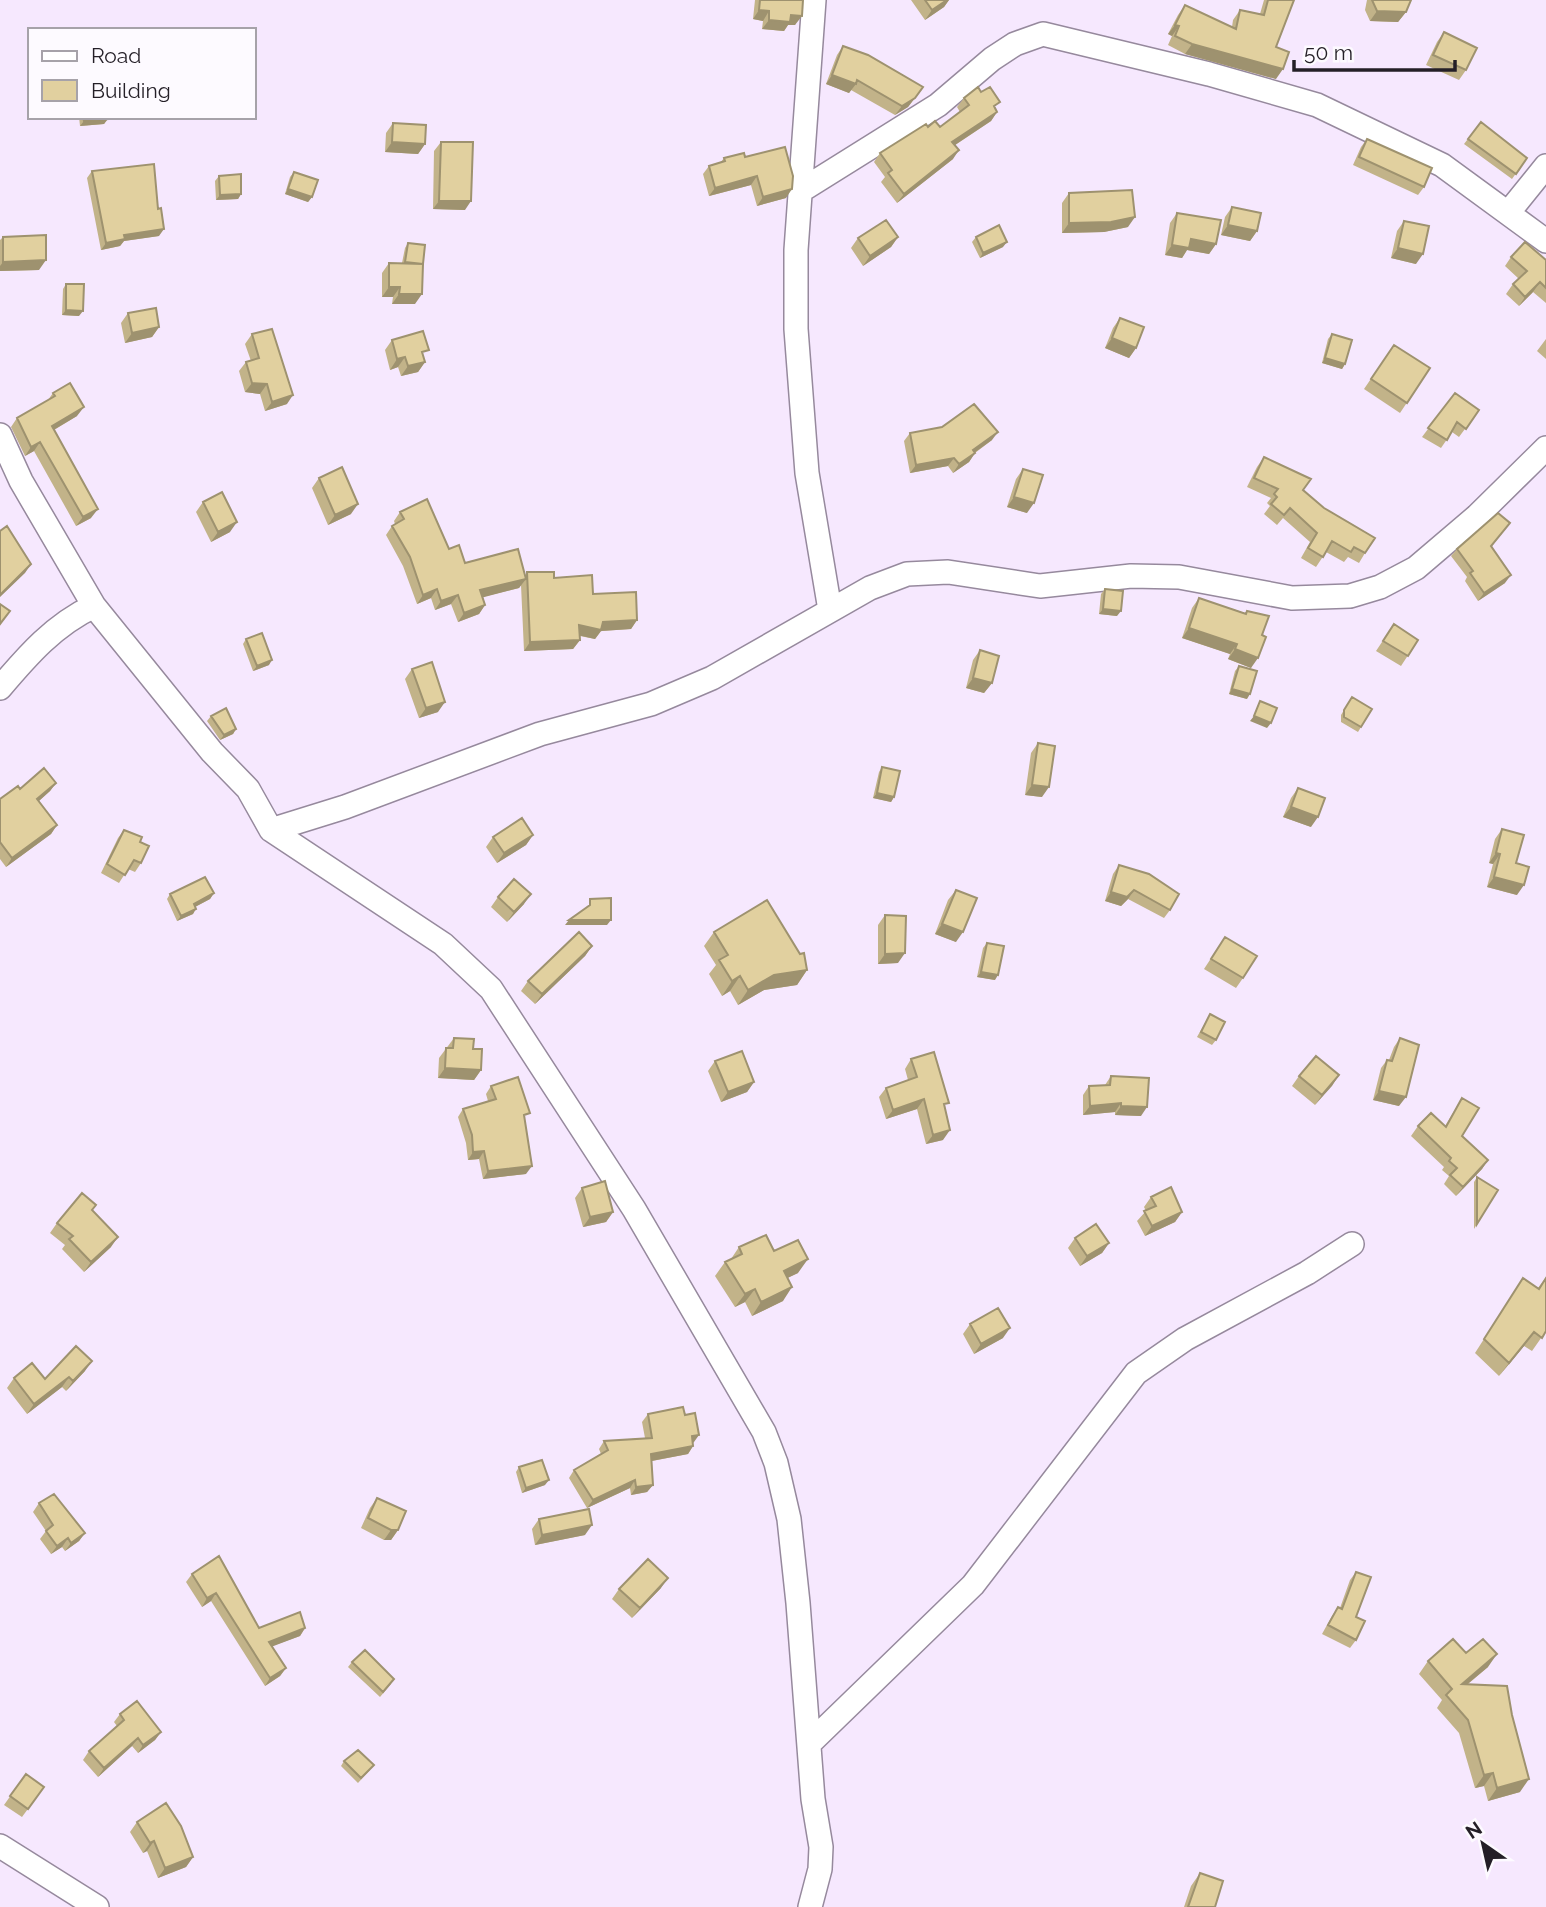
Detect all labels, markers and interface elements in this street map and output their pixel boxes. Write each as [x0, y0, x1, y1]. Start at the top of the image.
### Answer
legend [28, 28, 256, 119]
scale bar [1294, 28, 1455, 72]
text: 50 m [1304, 40, 1353, 65]
text: Road [91, 43, 141, 68]
text: Building [91, 78, 171, 103]
north arrow [1448, 1809, 1518, 1879]
text: N [1461, 1817, 1486, 1843]

